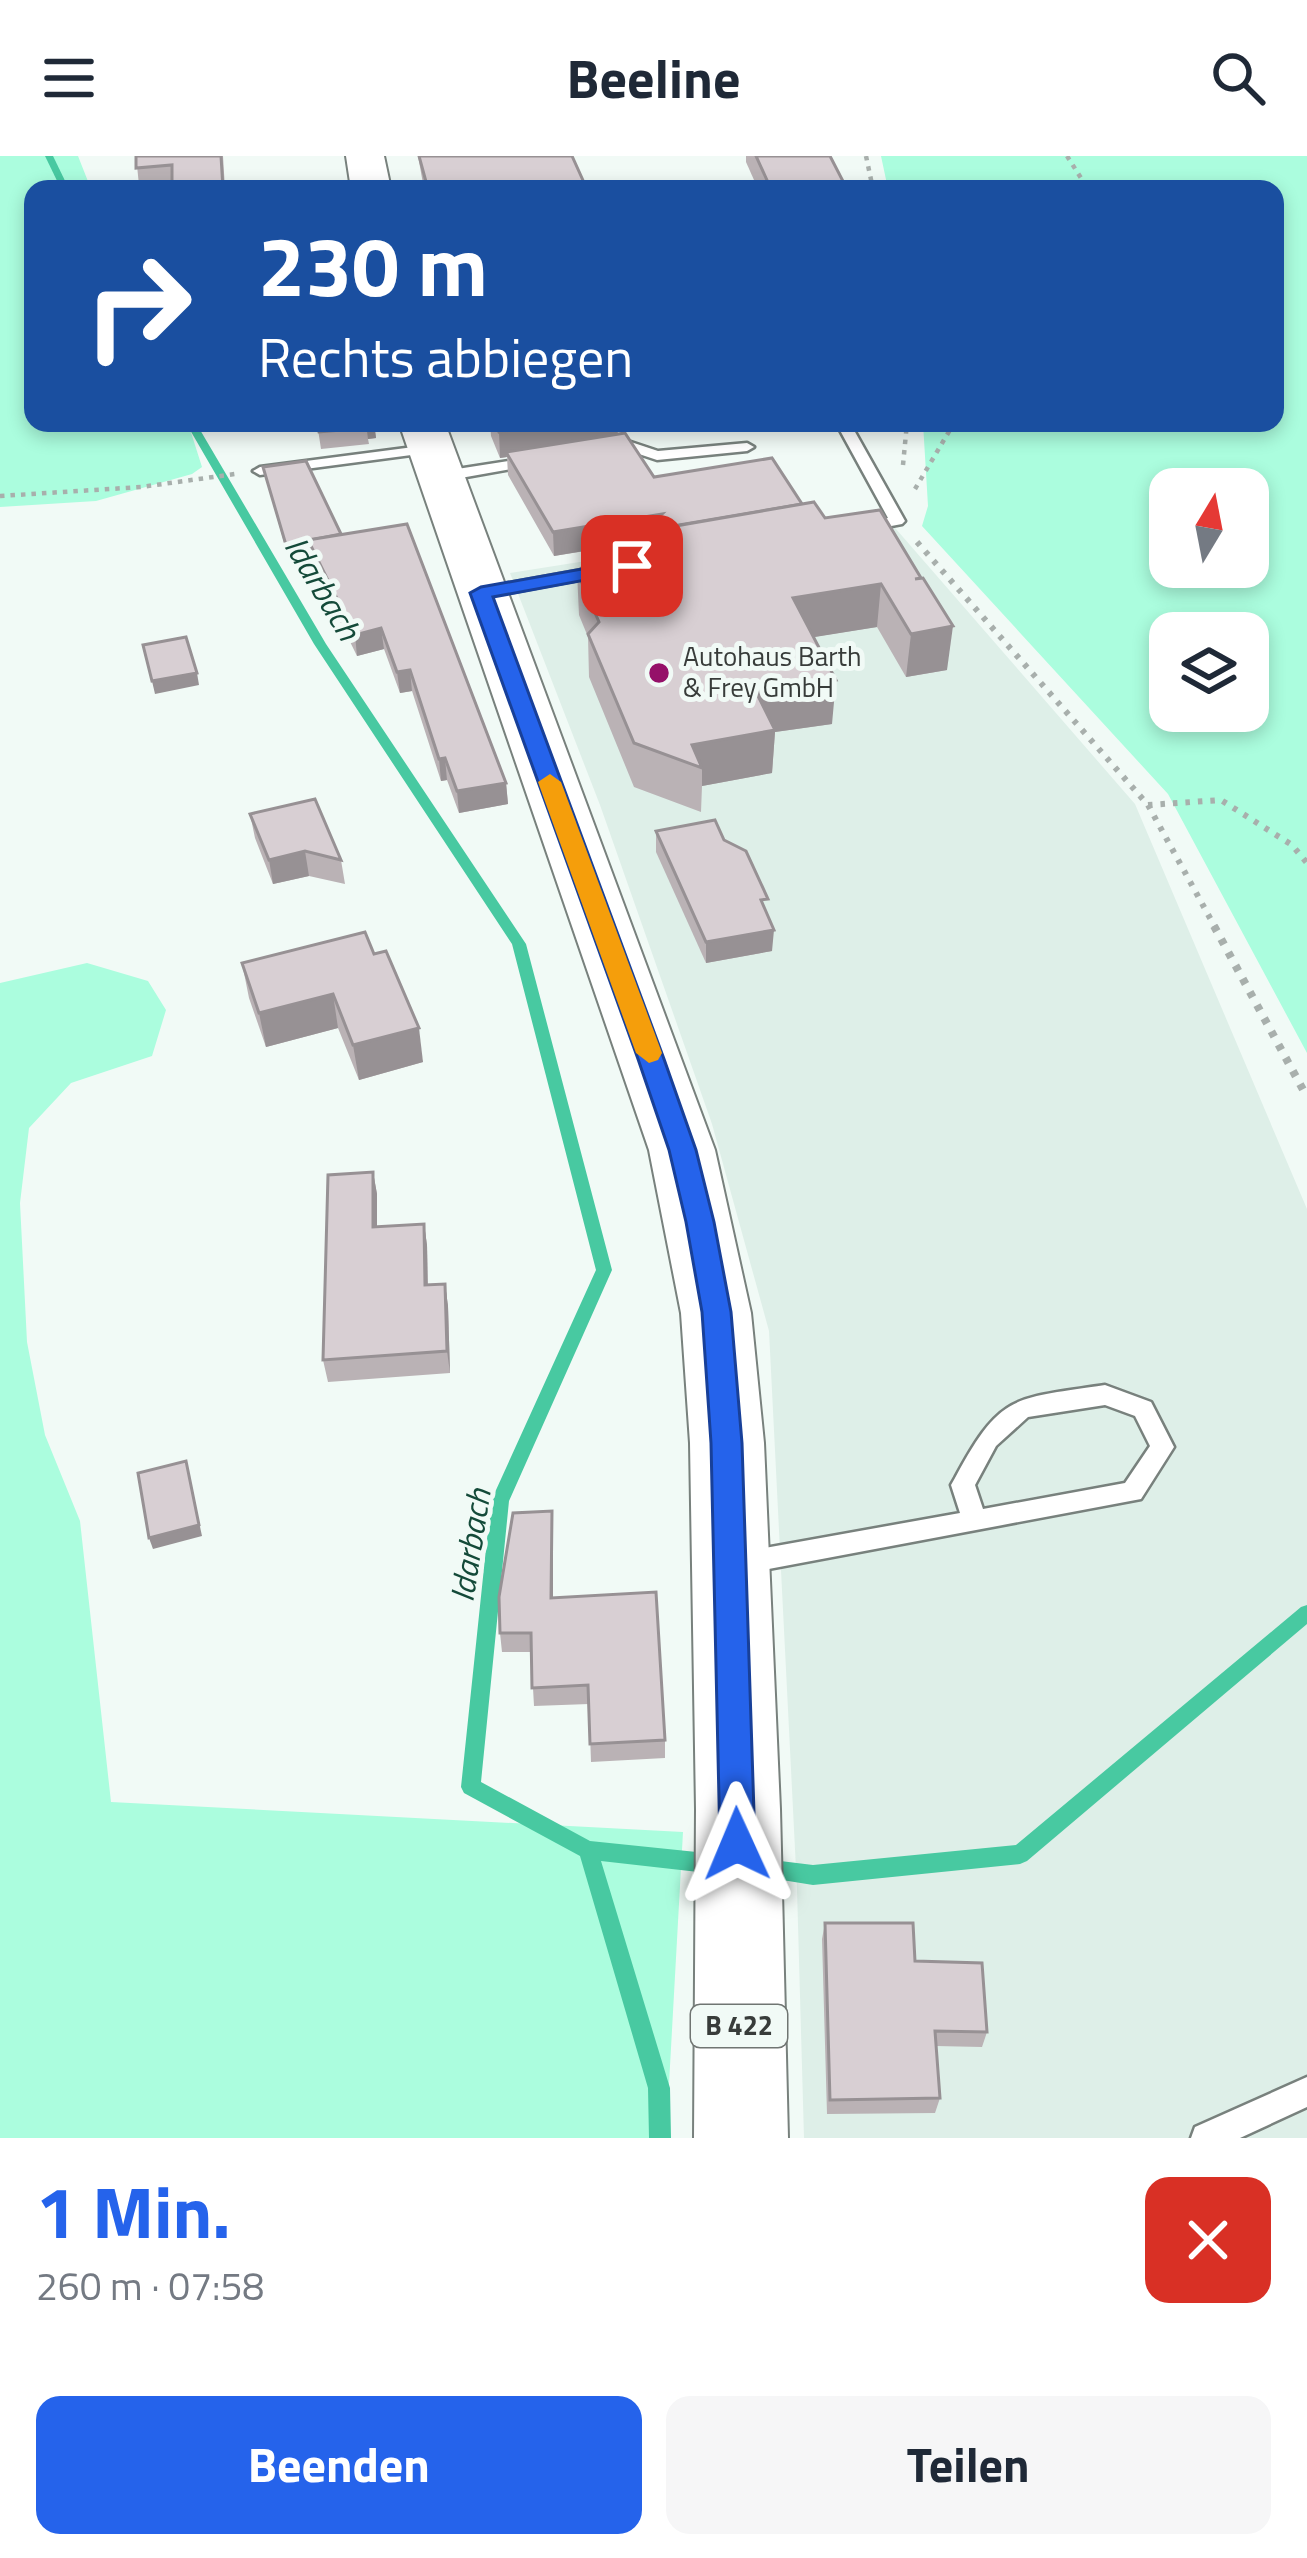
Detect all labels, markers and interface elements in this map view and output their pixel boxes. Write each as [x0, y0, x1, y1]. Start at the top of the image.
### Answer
text: Beeline [567, 37, 740, 119]
icon: menu [36, 45, 102, 111]
icon: search [1205, 45, 1271, 111]
text: 230 m [258, 201, 488, 329]
icon: right [60, 228, 216, 384]
text: Rechts abbiegen [258, 316, 633, 398]
north arrow [1149, 468, 1269, 588]
map controls [1149, 468, 1269, 732]
pin [581, 515, 683, 617]
water label: Idarbach [272, 526, 375, 651]
icon: arrive [599, 533, 665, 599]
button: layers [1149, 612, 1269, 732]
place label: Autohaus Barth & Frey GmbH [683, 635, 862, 707]
marker: Autohaus Barth & Frey GmbH [646, 660, 672, 686]
water label: Idarbach [436, 1483, 504, 1605]
position arrow [674, 1781, 800, 1907]
road number: B 422 [691, 2005, 787, 2047]
text: 1 Min. [36, 2156, 231, 2266]
button: close [1145, 2177, 1271, 2303]
text: 260 m · 07:58 [36, 2256, 264, 2315]
button: Beenden [36, 2396, 642, 2534]
button: Teilen [666, 2396, 1271, 2534]

